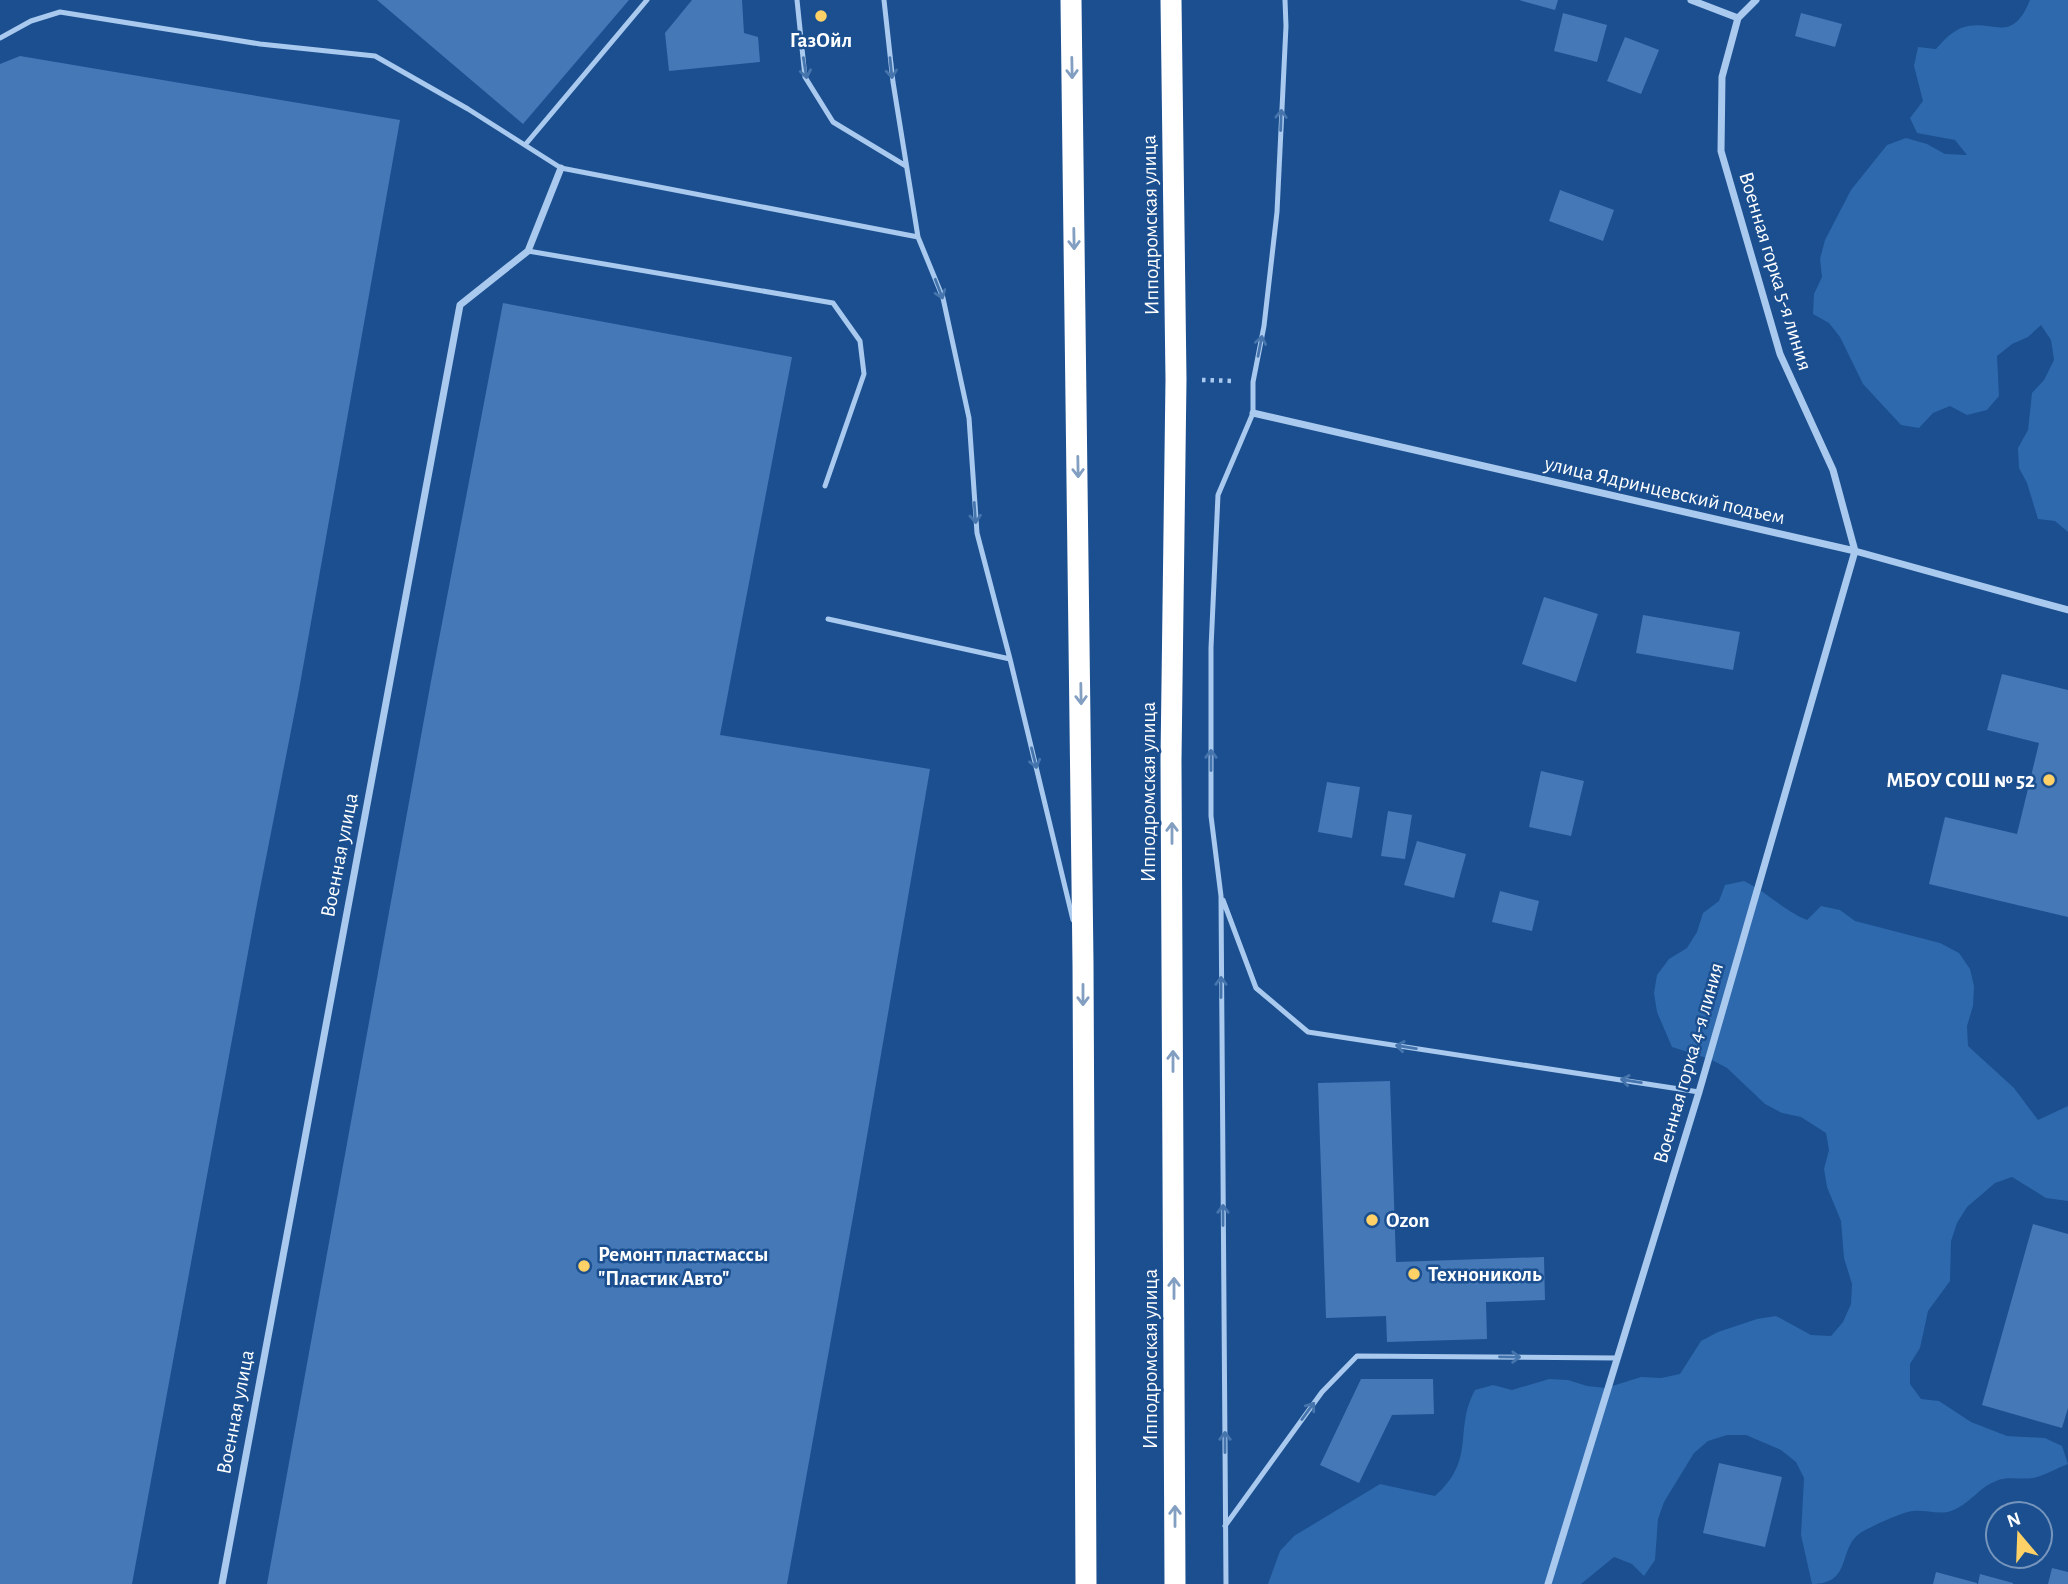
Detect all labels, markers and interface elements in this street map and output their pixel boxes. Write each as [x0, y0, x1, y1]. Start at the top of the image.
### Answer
marker: ГазОйл [813, 8, 829, 24]
place label: ГазОйл [790, 30, 852, 51]
one-way arrow [799, 56, 812, 79]
one-way arrow [885, 56, 898, 79]
one-way arrow [1065, 56, 1079, 79]
one-way arrow [1274, 108, 1287, 131]
street label: Ипподромская улица [1138, 134, 1163, 315]
street label: Военная горка 5-я линия [1735, 169, 1816, 373]
one-way arrow [1067, 227, 1081, 250]
one-way arrow [934, 278, 947, 300]
one-way arrow [1254, 335, 1268, 358]
street label: улица Ядринцевский подъем [1542, 452, 1787, 528]
one-way arrow [1071, 455, 1084, 478]
one-way arrow [969, 501, 982, 524]
one-way arrow [1074, 682, 1088, 705]
street label: Ипподромская улица [1138, 701, 1159, 882]
one-way arrow [1028, 746, 1041, 769]
one-way arrow [1204, 749, 1218, 772]
place label: МБОУ СОШ № 52 [1886, 770, 2035, 791]
marker: МБОУ СОШ № 52 [2041, 772, 2057, 788]
street label: Военная улица [317, 791, 362, 919]
one-way arrow [1165, 822, 1179, 845]
street label: Военная горка 4-я линия [1650, 960, 1727, 1166]
one-way arrow [1215, 976, 1228, 999]
one-way arrow [1076, 983, 1090, 1006]
one-way arrow [1395, 1040, 1418, 1053]
one-way arrow [1166, 1050, 1180, 1073]
one-way arrow [1620, 1075, 1643, 1088]
one-way arrow [1216, 1204, 1230, 1227]
place label: Ozon [1386, 1210, 1430, 1231]
marker: Ozon [1364, 1212, 1380, 1228]
place label: Ремонт пластмассы "Пластик Авто" [598, 1244, 768, 1289]
marker: Ремонт пластмассы "Пластик Авто" [576, 1258, 592, 1274]
place label: Технониколь [1428, 1264, 1542, 1285]
marker: Технониколь [1406, 1266, 1422, 1282]
street label: Ипподромская улица [1140, 1268, 1161, 1449]
one-way arrow [1167, 1277, 1181, 1300]
street label: Военная улица [213, 1348, 258, 1476]
one-way arrow [1499, 1350, 1522, 1364]
one-way arrow [1301, 1402, 1315, 1421]
one-way arrow [1218, 1431, 1232, 1454]
north arrow [1984, 1500, 2054, 1570]
one-way arrow [1168, 1505, 1182, 1528]
text: N [2005, 1509, 2023, 1531]

